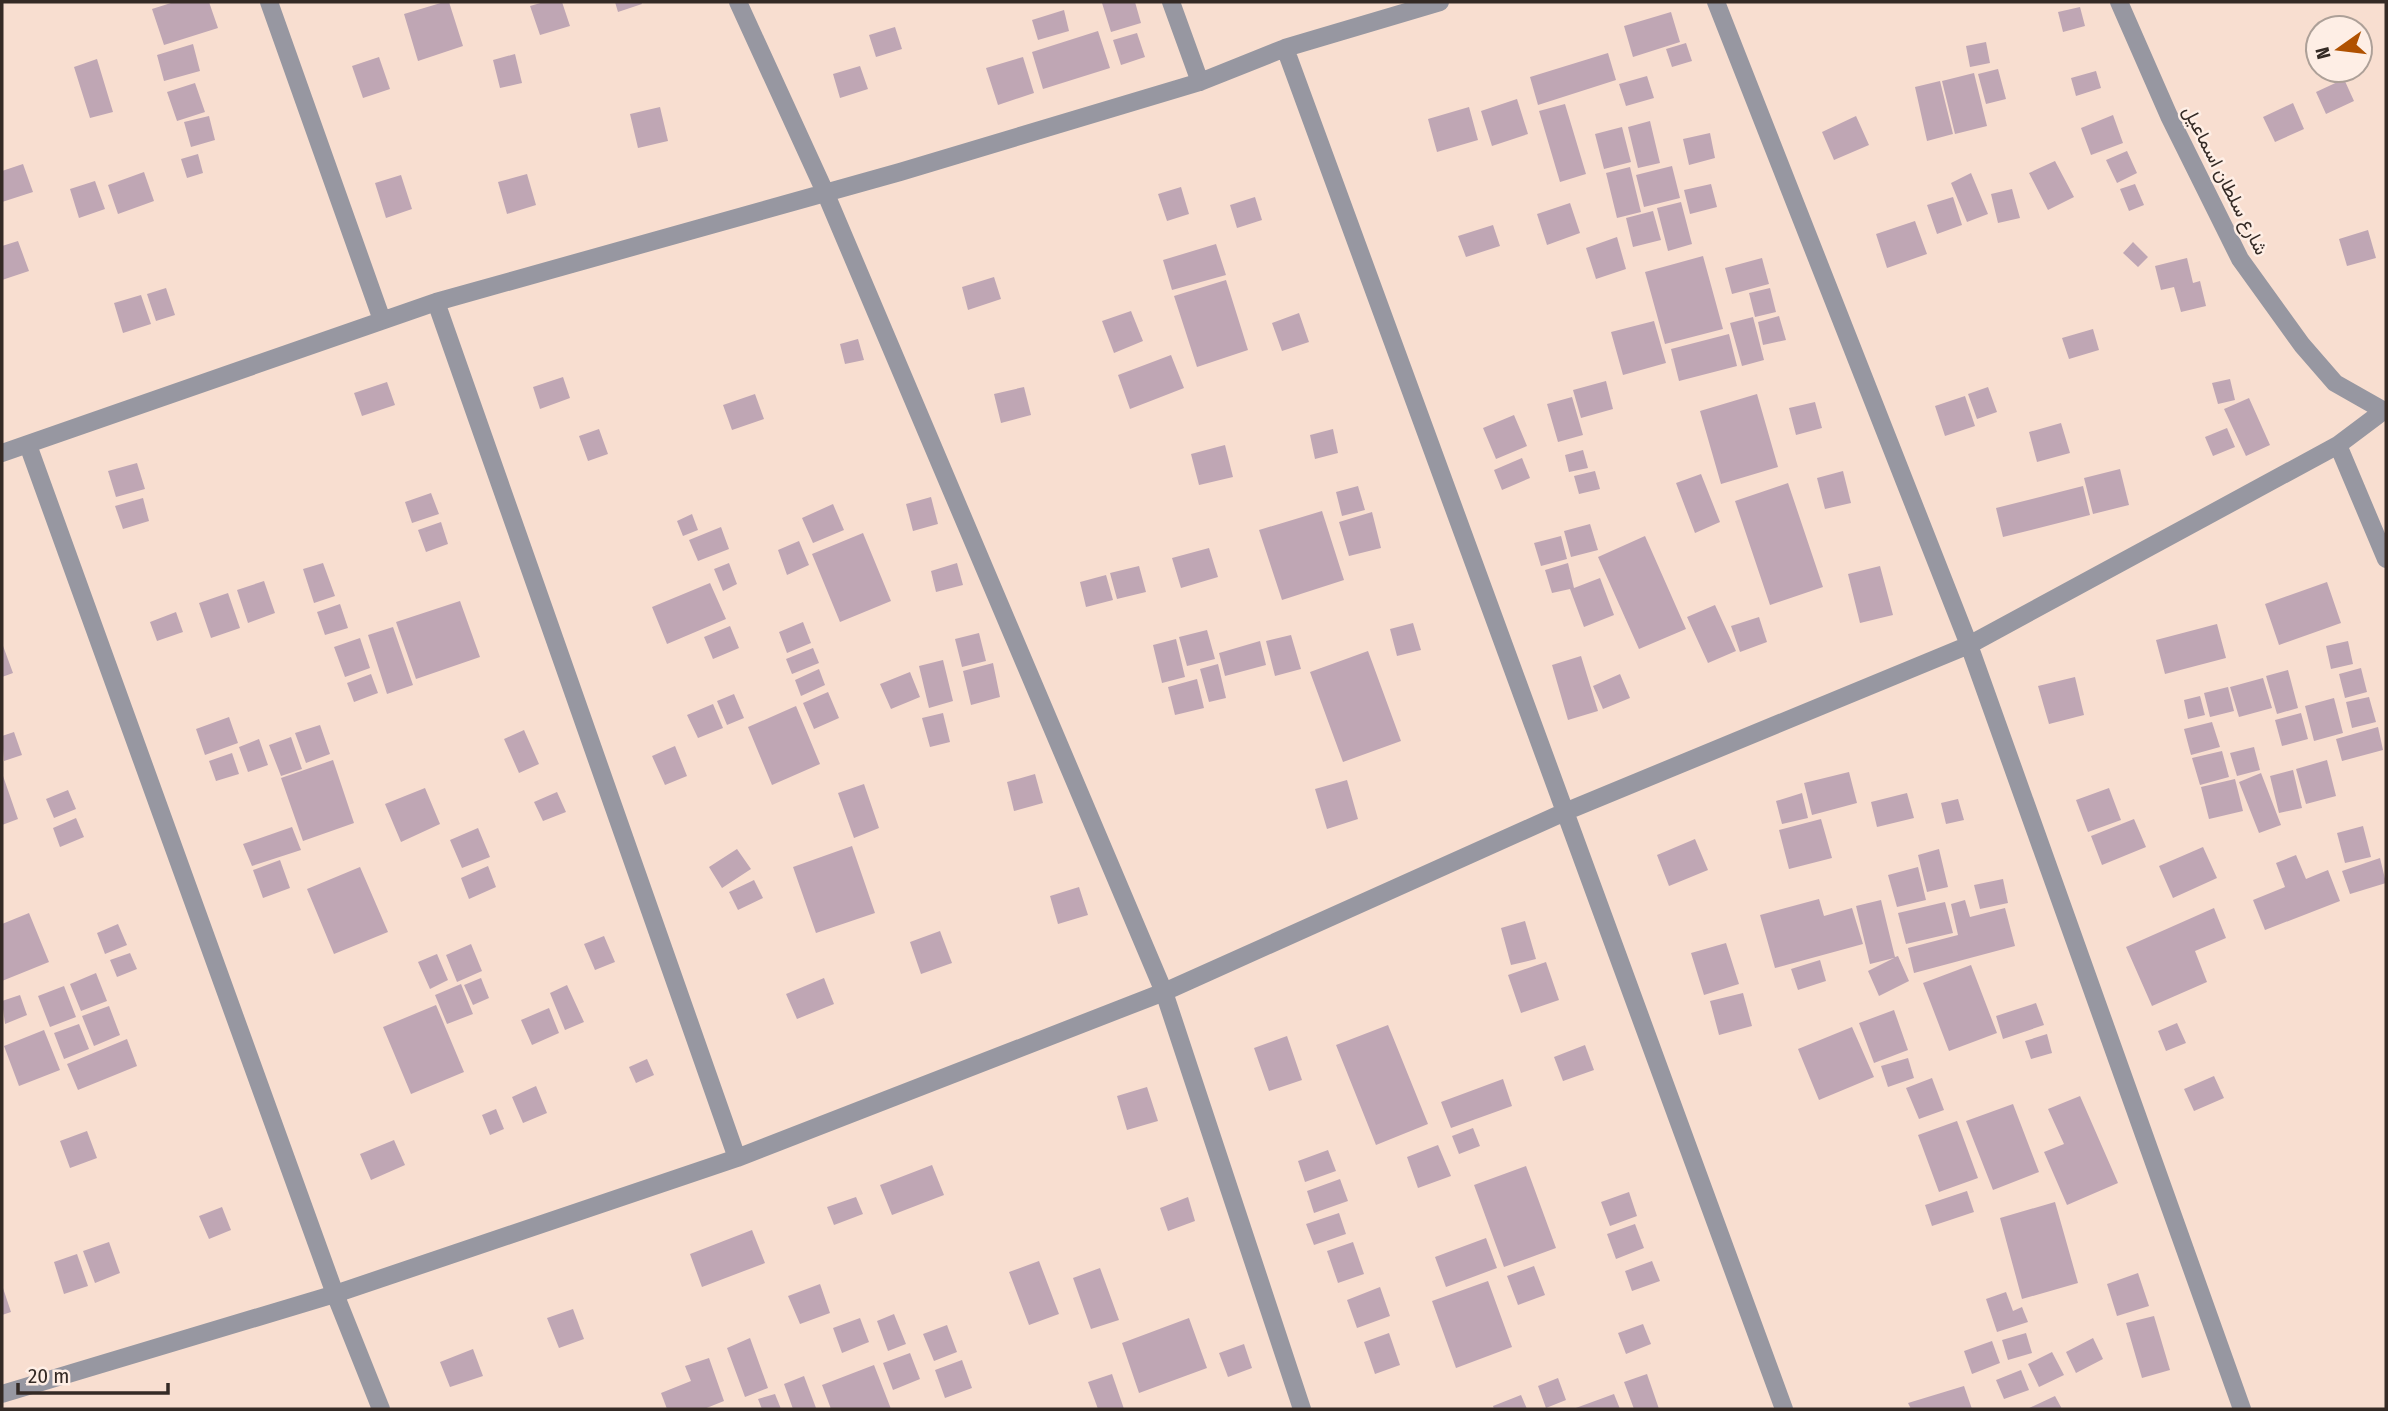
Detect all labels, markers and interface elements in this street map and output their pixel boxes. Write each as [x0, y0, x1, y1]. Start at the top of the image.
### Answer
north arrow [2304, 14, 2374, 84]
text: N [2310, 45, 2336, 61]
street label: شارع سلطان اسماعيل [2177, 102, 2273, 259]
scale bar [18, 1352, 168, 1396]
text: 20 m [28, 1363, 69, 1389]

